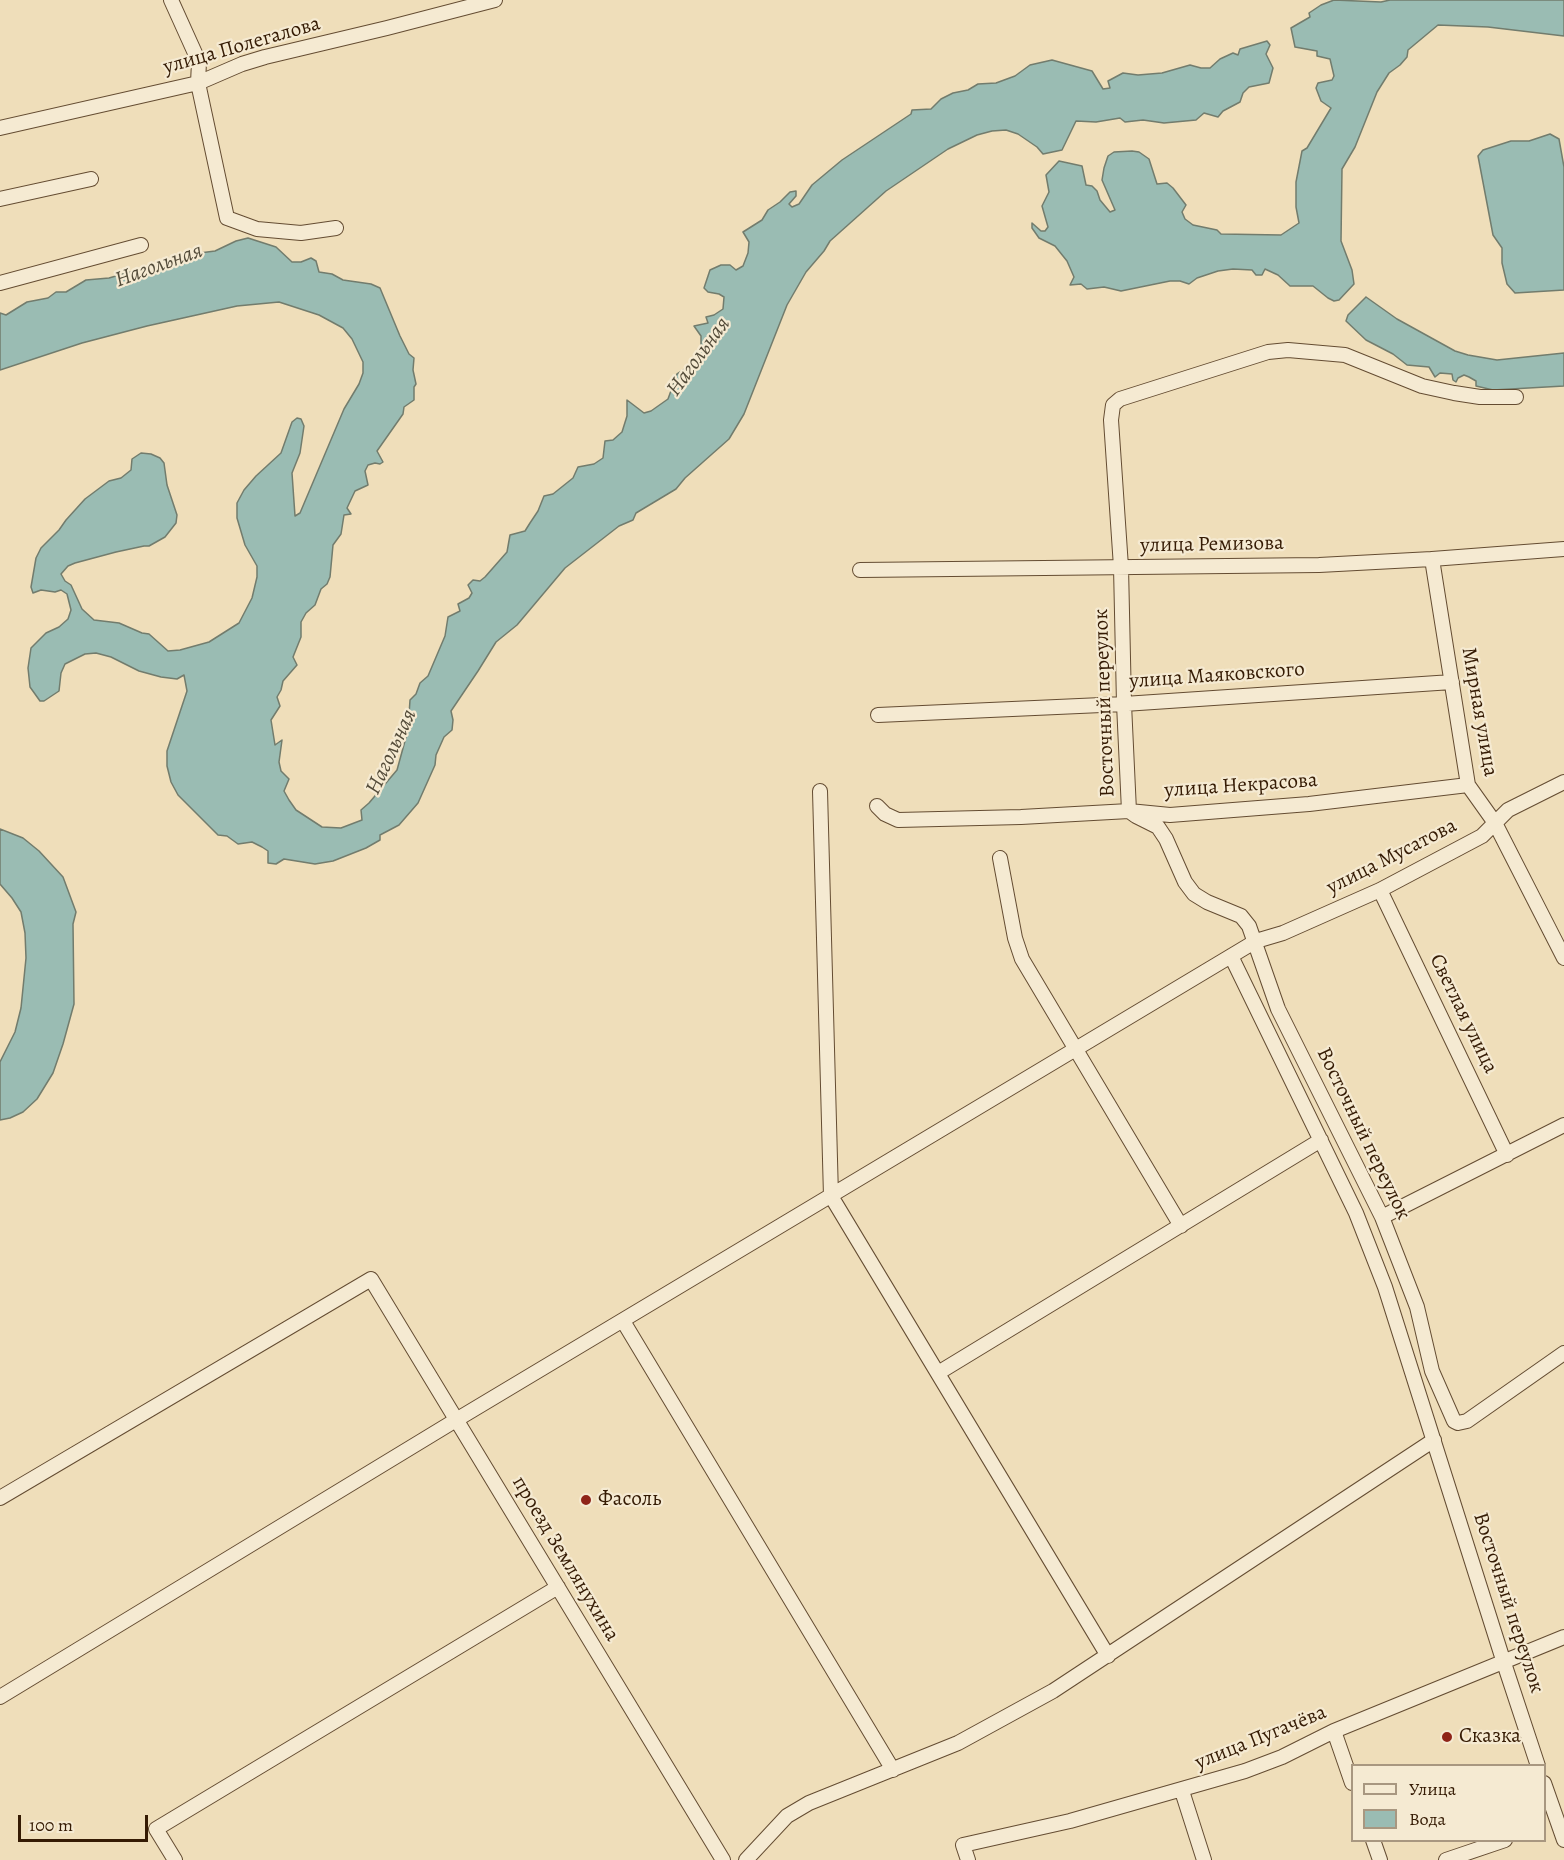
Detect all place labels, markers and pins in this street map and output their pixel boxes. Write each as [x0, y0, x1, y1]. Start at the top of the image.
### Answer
place label: Фасоль [598, 1487, 661, 1513]
marker: Фасоль [579, 1493, 593, 1507]
place label: Сказка [1459, 1724, 1521, 1750]
marker: Сказка [1440, 1730, 1454, 1744]

